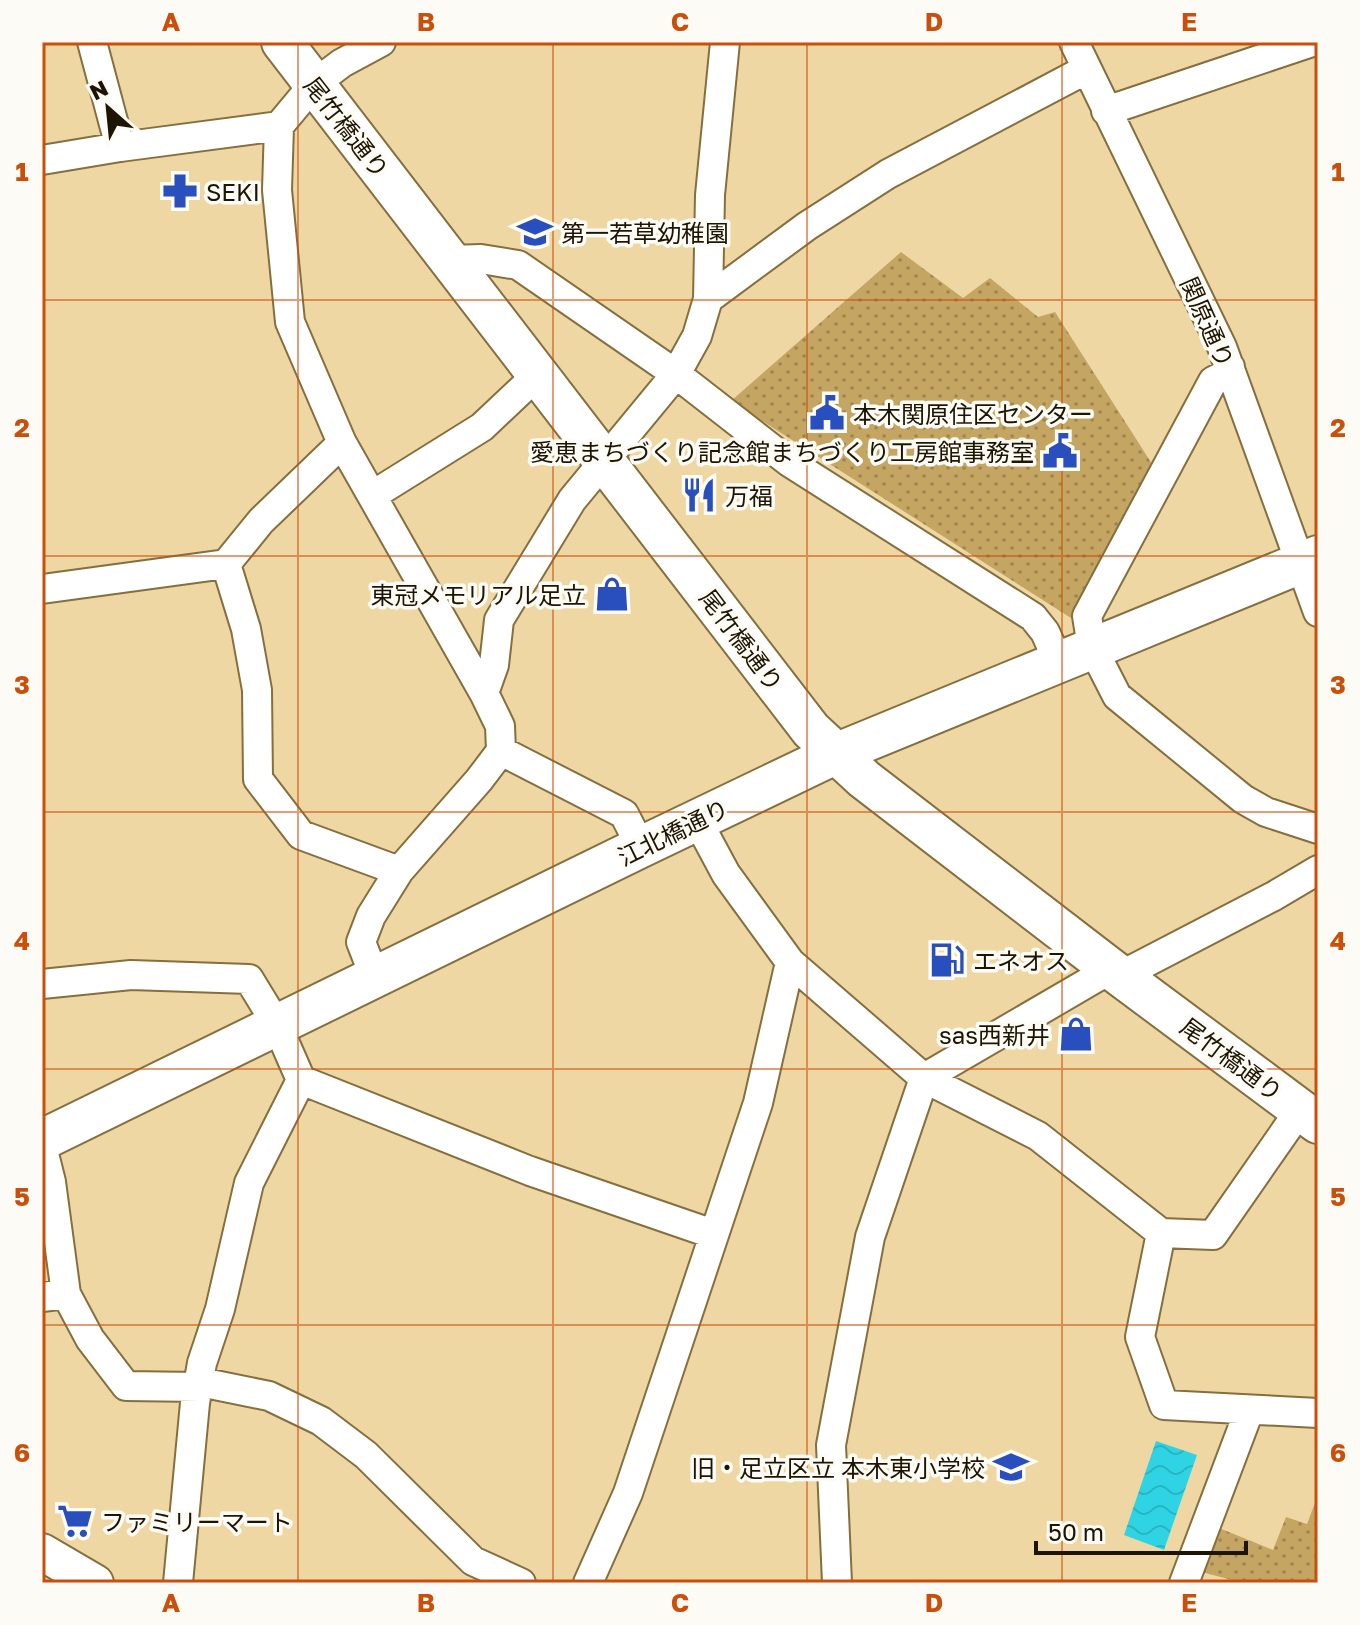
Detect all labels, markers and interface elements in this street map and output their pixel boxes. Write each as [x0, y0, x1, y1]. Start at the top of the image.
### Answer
text: A [162, 6, 181, 37]
text: B [417, 6, 435, 37]
text: C [671, 6, 689, 37]
text: D [925, 6, 943, 37]
text: E [1181, 6, 1197, 37]
north arrow [68, 68, 148, 148]
street label: 尾竹橋通り [299, 71, 395, 183]
text: N [85, 74, 112, 106]
text: 1 [15, 156, 29, 187]
text: 1 [1331, 156, 1345, 187]
pharmacy icon: SEKI [161, 172, 199, 210]
place label: SEKI [206, 177, 260, 206]
school or university icon: 第一若草幼稚園 [516, 213, 554, 251]
place label: 第一若草幼稚園 [561, 218, 729, 247]
street label: 関原通り [1175, 272, 1241, 372]
public building icon: 本木関原住区センター [808, 394, 846, 432]
place label: 本木関原住区センター [853, 399, 1093, 428]
text: 2 [14, 412, 30, 443]
text: 2 [1330, 412, 1346, 443]
public building icon: 愛恵まちづくり記念館まちづくり工房館事務室 [1041, 432, 1079, 470]
place label: 愛恵まちづくり記念館まちづくり工房館事務室 [530, 437, 1034, 466]
restaurant icon: 万福 [680, 476, 718, 514]
place label: 万福 [725, 481, 773, 510]
shop icon: 東冠メモリアル足立 [593, 575, 631, 613]
place label: 東冠メモリアル足立 [370, 580, 586, 609]
street label: 尾竹橋通り [694, 583, 790, 697]
text: 3 [14, 669, 30, 700]
text: 3 [1330, 669, 1346, 700]
street label: 江北橋通り [613, 793, 733, 871]
text: 4 [14, 925, 30, 956]
text: 4 [1330, 925, 1346, 956]
fuel station icon: エネオス [928, 941, 966, 979]
place label: エネオス [973, 946, 1069, 975]
street label: 尾竹橋通り [1175, 1011, 1289, 1107]
shop icon: sas西新井 [1057, 1015, 1095, 1053]
place label: sas西新井 [939, 1020, 1050, 1049]
text: 5 [14, 1181, 30, 1212]
text: 5 [1330, 1181, 1346, 1212]
text: 6 [14, 1437, 30, 1468]
text: 6 [1330, 1437, 1346, 1468]
school or university icon: 旧・足立区立 本木東小学校 [992, 1448, 1030, 1486]
place label: 旧・足立区立 本木東小学校 [691, 1453, 985, 1482]
supermarket icon: ファミリーマート [56, 1502, 94, 1540]
scale bar [1036, 1505, 1246, 1555]
place label: ファミリーマート [101, 1507, 293, 1536]
text: 50 m [1048, 1517, 1104, 1546]
text: A [162, 1587, 181, 1618]
text: B [417, 1587, 435, 1618]
text: C [671, 1587, 689, 1618]
text: D [925, 1587, 943, 1618]
text: E [1181, 1587, 1197, 1618]

